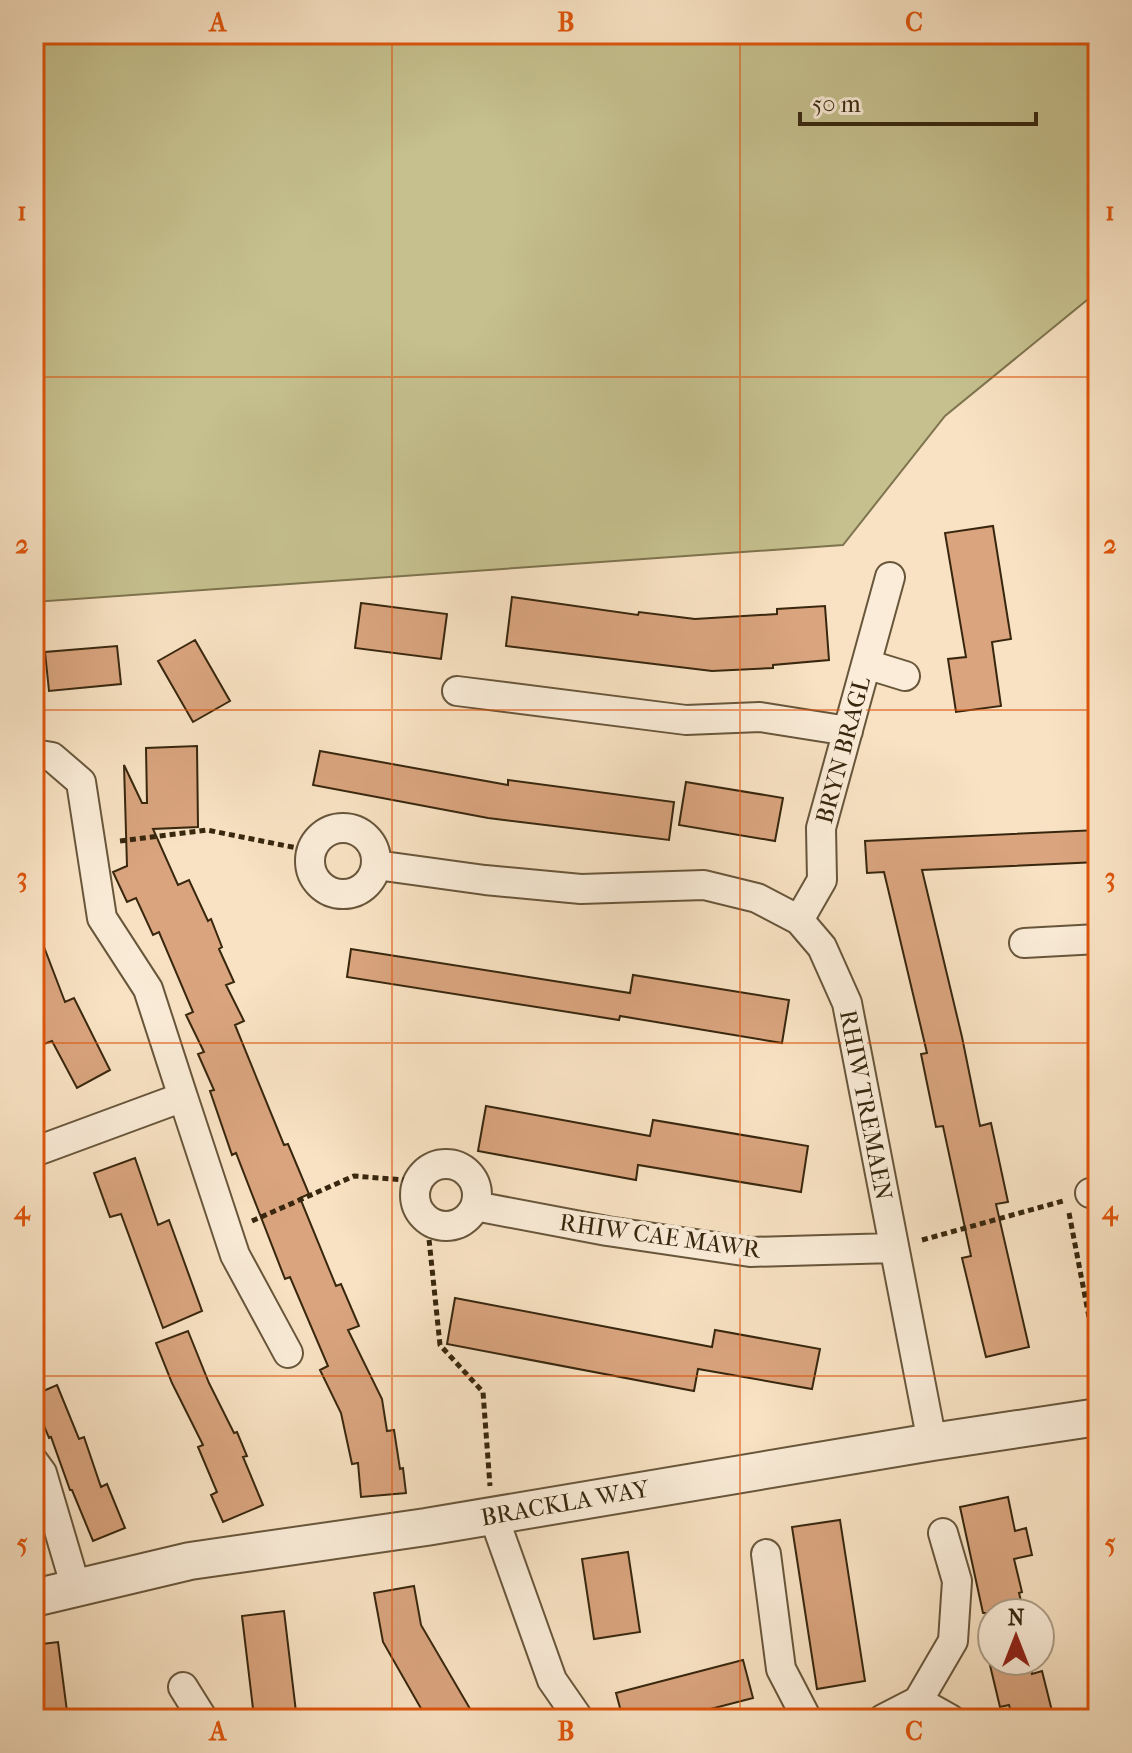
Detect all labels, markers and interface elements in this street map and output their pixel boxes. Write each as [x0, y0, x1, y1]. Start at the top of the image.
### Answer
text: A [208, 7, 228, 38]
text: B [558, 7, 575, 38]
text: C [905, 7, 923, 38]
scale bar [800, 76, 1036, 126]
text: 50 m [812, 90, 861, 118]
text: 1 [17, 196, 27, 227]
text: 1 [1105, 196, 1115, 227]
text: 2 [15, 529, 29, 560]
text: 2 [1103, 529, 1117, 560]
street label: BRYN BRAGL [810, 673, 876, 826]
text: 3 [17, 862, 27, 893]
text: 3 [1105, 862, 1115, 893]
street label: RHIW TREMAEN [834, 1008, 898, 1202]
text: 4 [13, 1195, 31, 1227]
text: 4 [1101, 1195, 1119, 1227]
street label: RHIW CAE MAWR [558, 1208, 764, 1264]
street label: BRACKLA WAY [479, 1474, 652, 1532]
text: 5 [16, 1528, 28, 1559]
text: 5 [1104, 1528, 1116, 1559]
north arrow [976, 1597, 1056, 1677]
text: N [1008, 1605, 1025, 1631]
text: A [208, 1716, 228, 1747]
text: B [558, 1716, 575, 1747]
text: C [905, 1716, 923, 1747]

